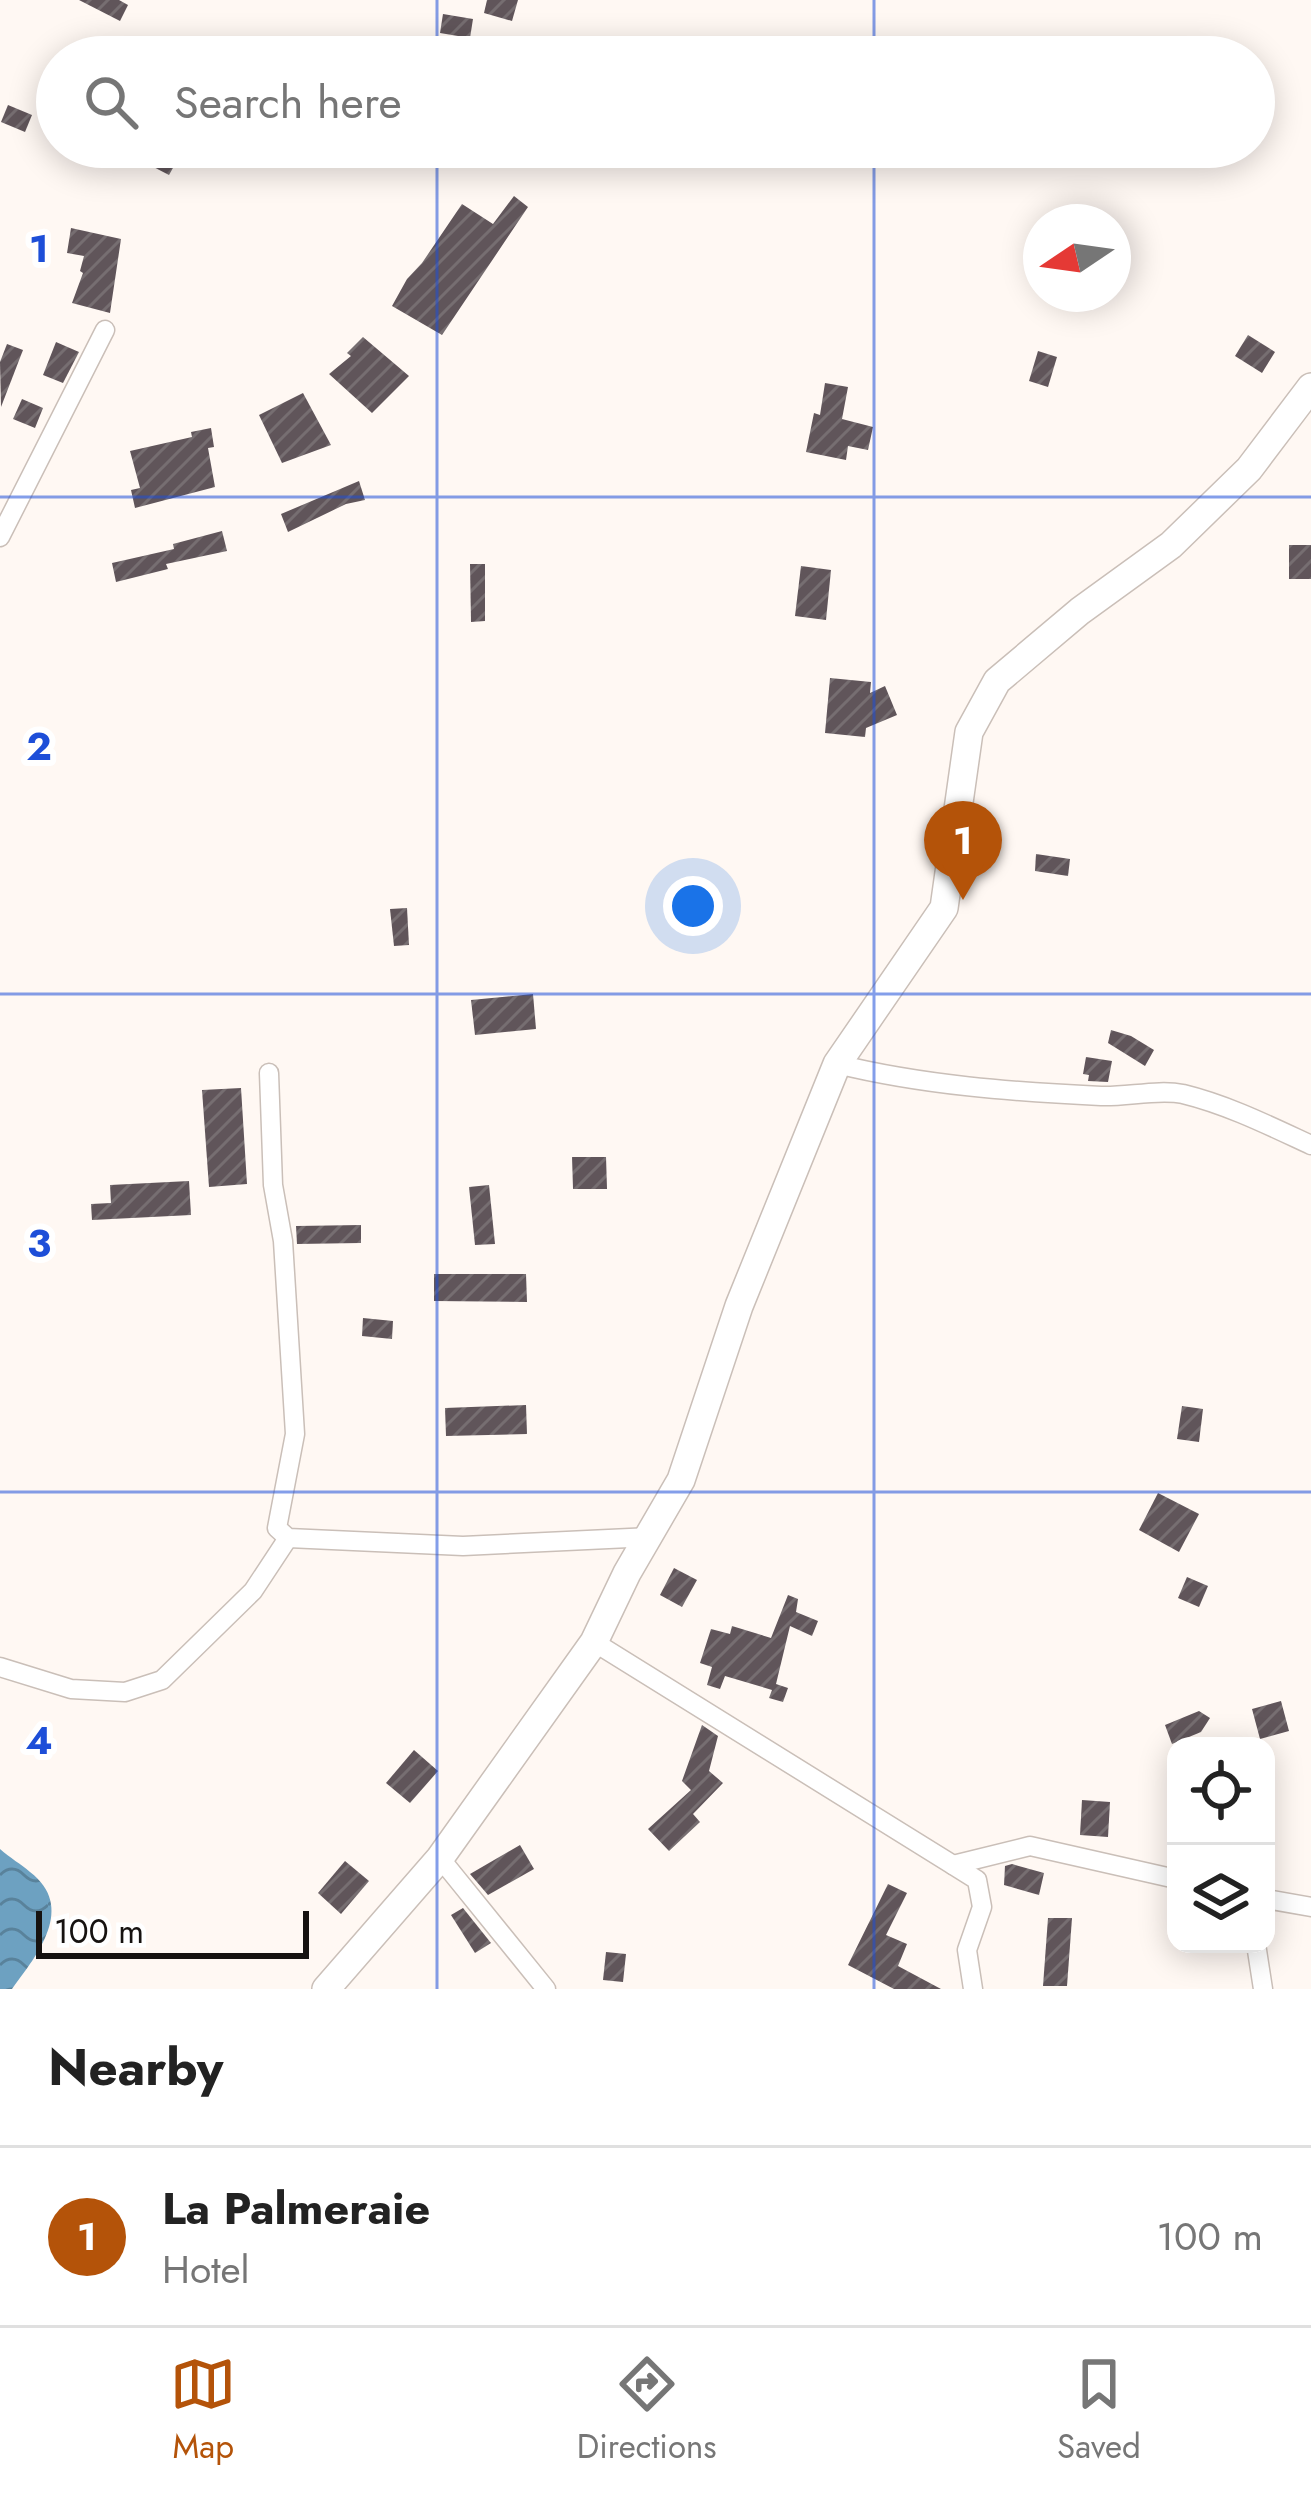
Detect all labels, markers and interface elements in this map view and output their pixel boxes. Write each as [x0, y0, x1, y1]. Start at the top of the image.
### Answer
search box [36, 36, 1275, 168]
icon: search [78, 69, 144, 135]
text: Search here [174, 70, 402, 135]
north arrow [1023, 204, 1131, 312]
text: 1 [29, 220, 49, 277]
text: 2 [26, 718, 52, 775]
pin: 1 [924, 801, 1002, 900]
your location [663, 876, 723, 936]
text: 3 [27, 1215, 51, 1272]
text: 4 [25, 1712, 53, 1769]
map controls [1167, 1737, 1275, 1953]
button: locate [1167, 1737, 1275, 1845]
button: layers [1167, 1845, 1275, 1953]
scale bar [36, 1905, 309, 1958]
text: 100 m [54, 1908, 144, 1955]
text: Nearby [48, 2030, 223, 2104]
text: La Palmeraie [162, 2176, 430, 2241]
text: 1 [77, 2208, 97, 2265]
text: 100 m [1157, 2208, 1263, 2265]
text: Hotel [162, 2241, 250, 2298]
tab: Map [170, 2351, 236, 2470]
tab: Directions [577, 2351, 717, 2470]
tab: Saved [1057, 2351, 1141, 2470]

